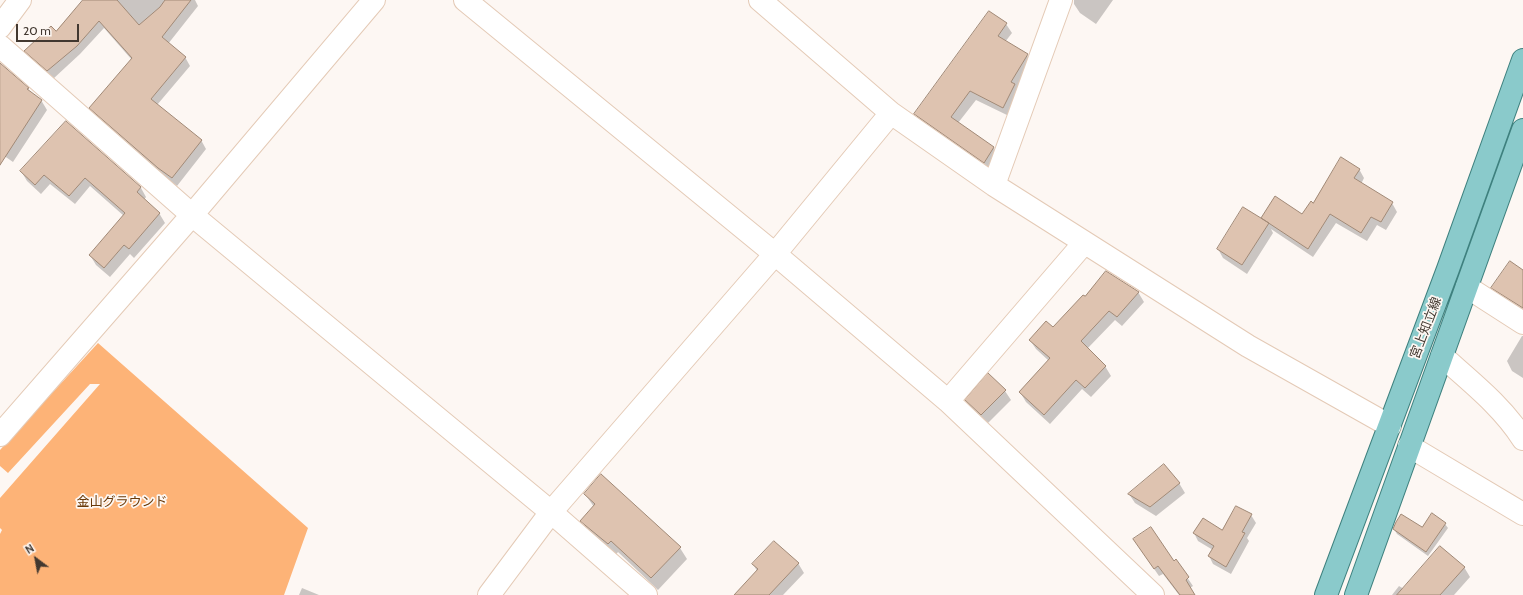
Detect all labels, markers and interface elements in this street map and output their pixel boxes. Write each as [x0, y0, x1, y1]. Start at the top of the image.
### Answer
scale bar [18, 16, 81, 42]
text: 20 m [23, 23, 51, 38]
street label: 宮上知立線 [1407, 295, 1445, 361]
park label: 金山グラウンド [77, 494, 167, 510]
north arrow [16, 539, 56, 579]
text: N [23, 541, 37, 557]

